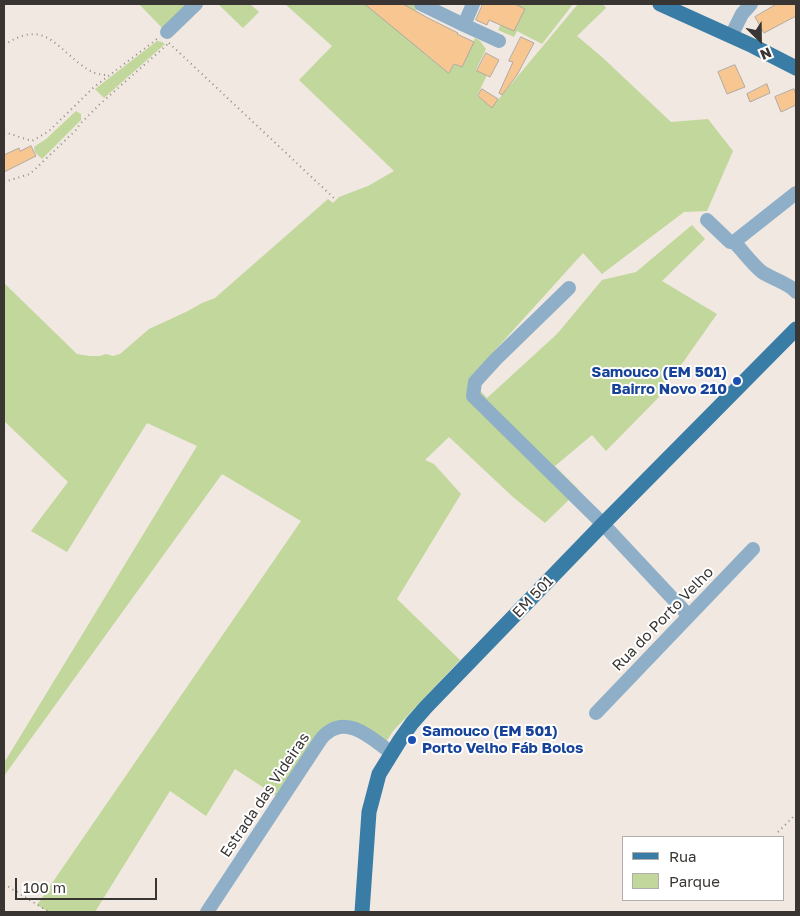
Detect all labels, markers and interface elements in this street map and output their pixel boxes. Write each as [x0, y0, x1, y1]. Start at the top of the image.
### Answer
north arrow [735, 15, 785, 65]
text: N [758, 44, 774, 64]
place label: Samouco (EM 501) Bairro Novo 210 [591, 363, 727, 398]
marker: Samouco (EM 501) Bairro Novo 210 [731, 375, 743, 387]
street label: Rua do Porto Velho [609, 563, 717, 675]
street label: EM 501 [509, 572, 557, 622]
place label: Samouco (EM 501) Porto Velho Fáb Bolos [422, 722, 583, 757]
street label: Estrada das Videiras [217, 729, 313, 861]
marker: Samouco (EM 501) Porto Velho Fáb Bolos [406, 734, 418, 746]
legend [622, 836, 785, 901]
text: Rua [669, 847, 696, 865]
scale bar [18, 868, 160, 900]
text: Parque [669, 872, 720, 890]
text: 100 m [23, 878, 66, 896]

